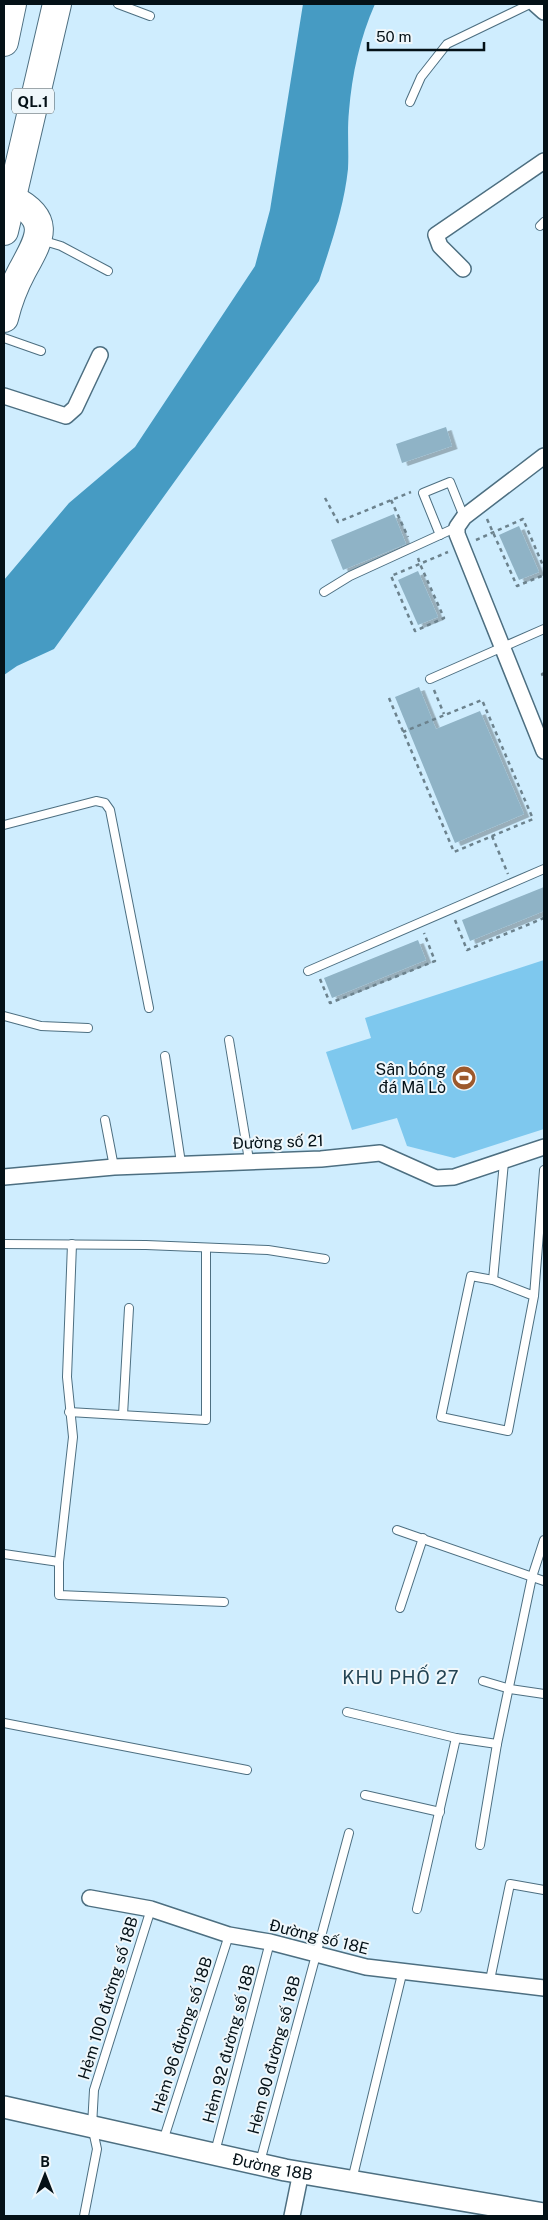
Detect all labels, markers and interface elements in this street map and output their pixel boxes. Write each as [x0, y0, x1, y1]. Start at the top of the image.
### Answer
scale bar [368, 20, 484, 52]
text: 50 m [376, 28, 411, 45]
road number: QL.1 [12, 88, 54, 114]
place label: Sân bóng đá Mã Lò [376, 1060, 446, 1097]
sports icon: Sân bóng đá Mã Lò [451, 1065, 477, 1091]
street label: Đường số 21 [232, 1131, 324, 1153]
district label: KHU PHỐ 27 [342, 1664, 460, 1688]
street label: Hẻm 100 đường số 18B [74, 1914, 142, 2082]
street label: Đường số 18E [267, 1915, 371, 1959]
street label: Hẻm 96 đường số 18B [148, 1954, 216, 2116]
street label: Hẻm 92 đường số 18B [199, 1963, 259, 2125]
street label: Hẻm 90 đường số 18B [244, 1974, 304, 2136]
street label: Đường 18B [230, 2149, 314, 2184]
north arrow [20, 2150, 70, 2200]
text: B [40, 2154, 50, 2170]

